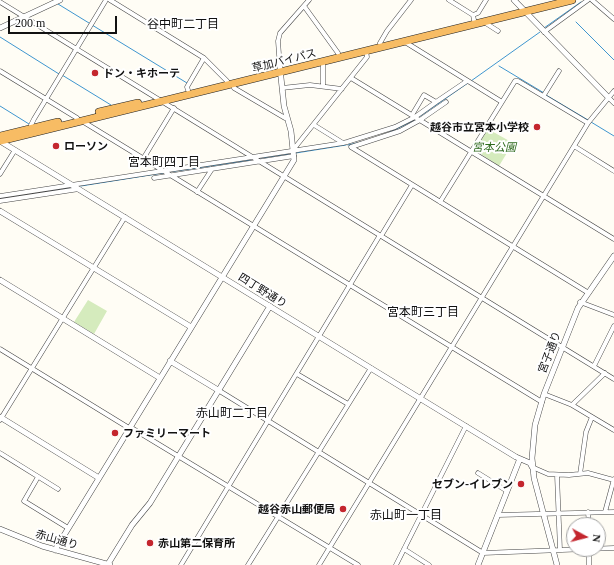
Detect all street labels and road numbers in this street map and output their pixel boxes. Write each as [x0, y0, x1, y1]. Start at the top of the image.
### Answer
street label: 草加バイパス [250, 46, 318, 74]
street label: 四丁野通り [236, 270, 290, 310]
street label: 宮子通り [535, 329, 563, 375]
street label: 赤山通り [34, 527, 80, 551]

